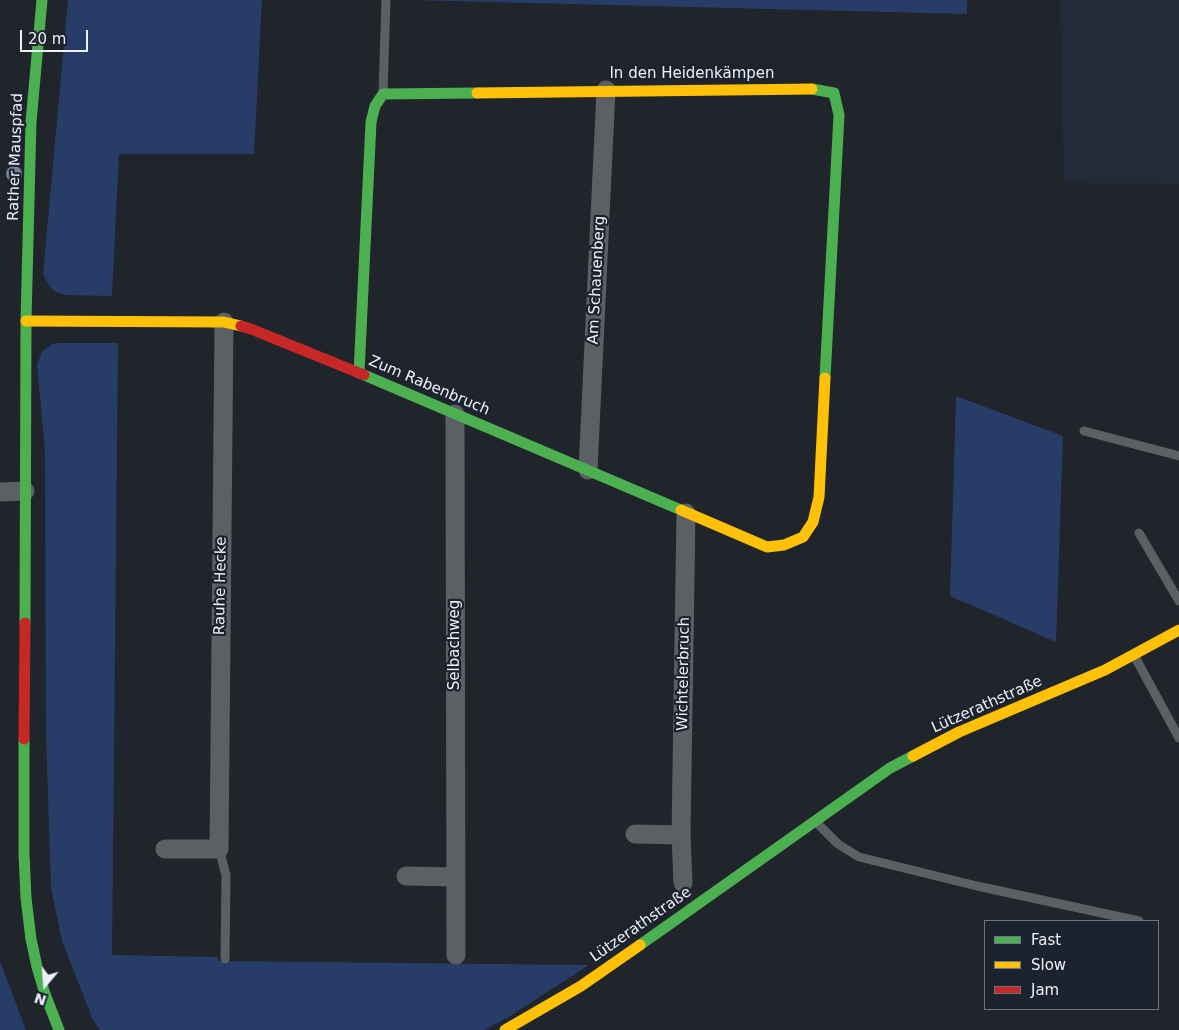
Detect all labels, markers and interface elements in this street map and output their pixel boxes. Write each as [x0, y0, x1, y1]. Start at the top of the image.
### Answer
scale bar [22, 20, 90, 52]
text: 20 m [28, 30, 66, 48]
street label: In den Heidenkämpen [609, 65, 775, 83]
street label: Rather Mauspfad [5, 93, 27, 221]
street label: Am Schauenberg [585, 215, 609, 345]
street label: Zum Rabenbruch [366, 352, 492, 420]
street label: Rauhe Hecke [211, 537, 231, 635]
street label: Selbachweg [446, 600, 464, 690]
street label: Wichtelerbruch [674, 617, 694, 731]
street label: Lützerathstraße [929, 673, 1045, 737]
street label: Lützerathstraße [587, 883, 695, 967]
legend [984, 920, 1159, 1010]
text: Fast [1031, 931, 1061, 949]
text: Slow [1031, 956, 1066, 974]
north arrow [20, 960, 70, 1010]
text: Jam [1031, 981, 1059, 999]
text: N [32, 990, 48, 1009]

